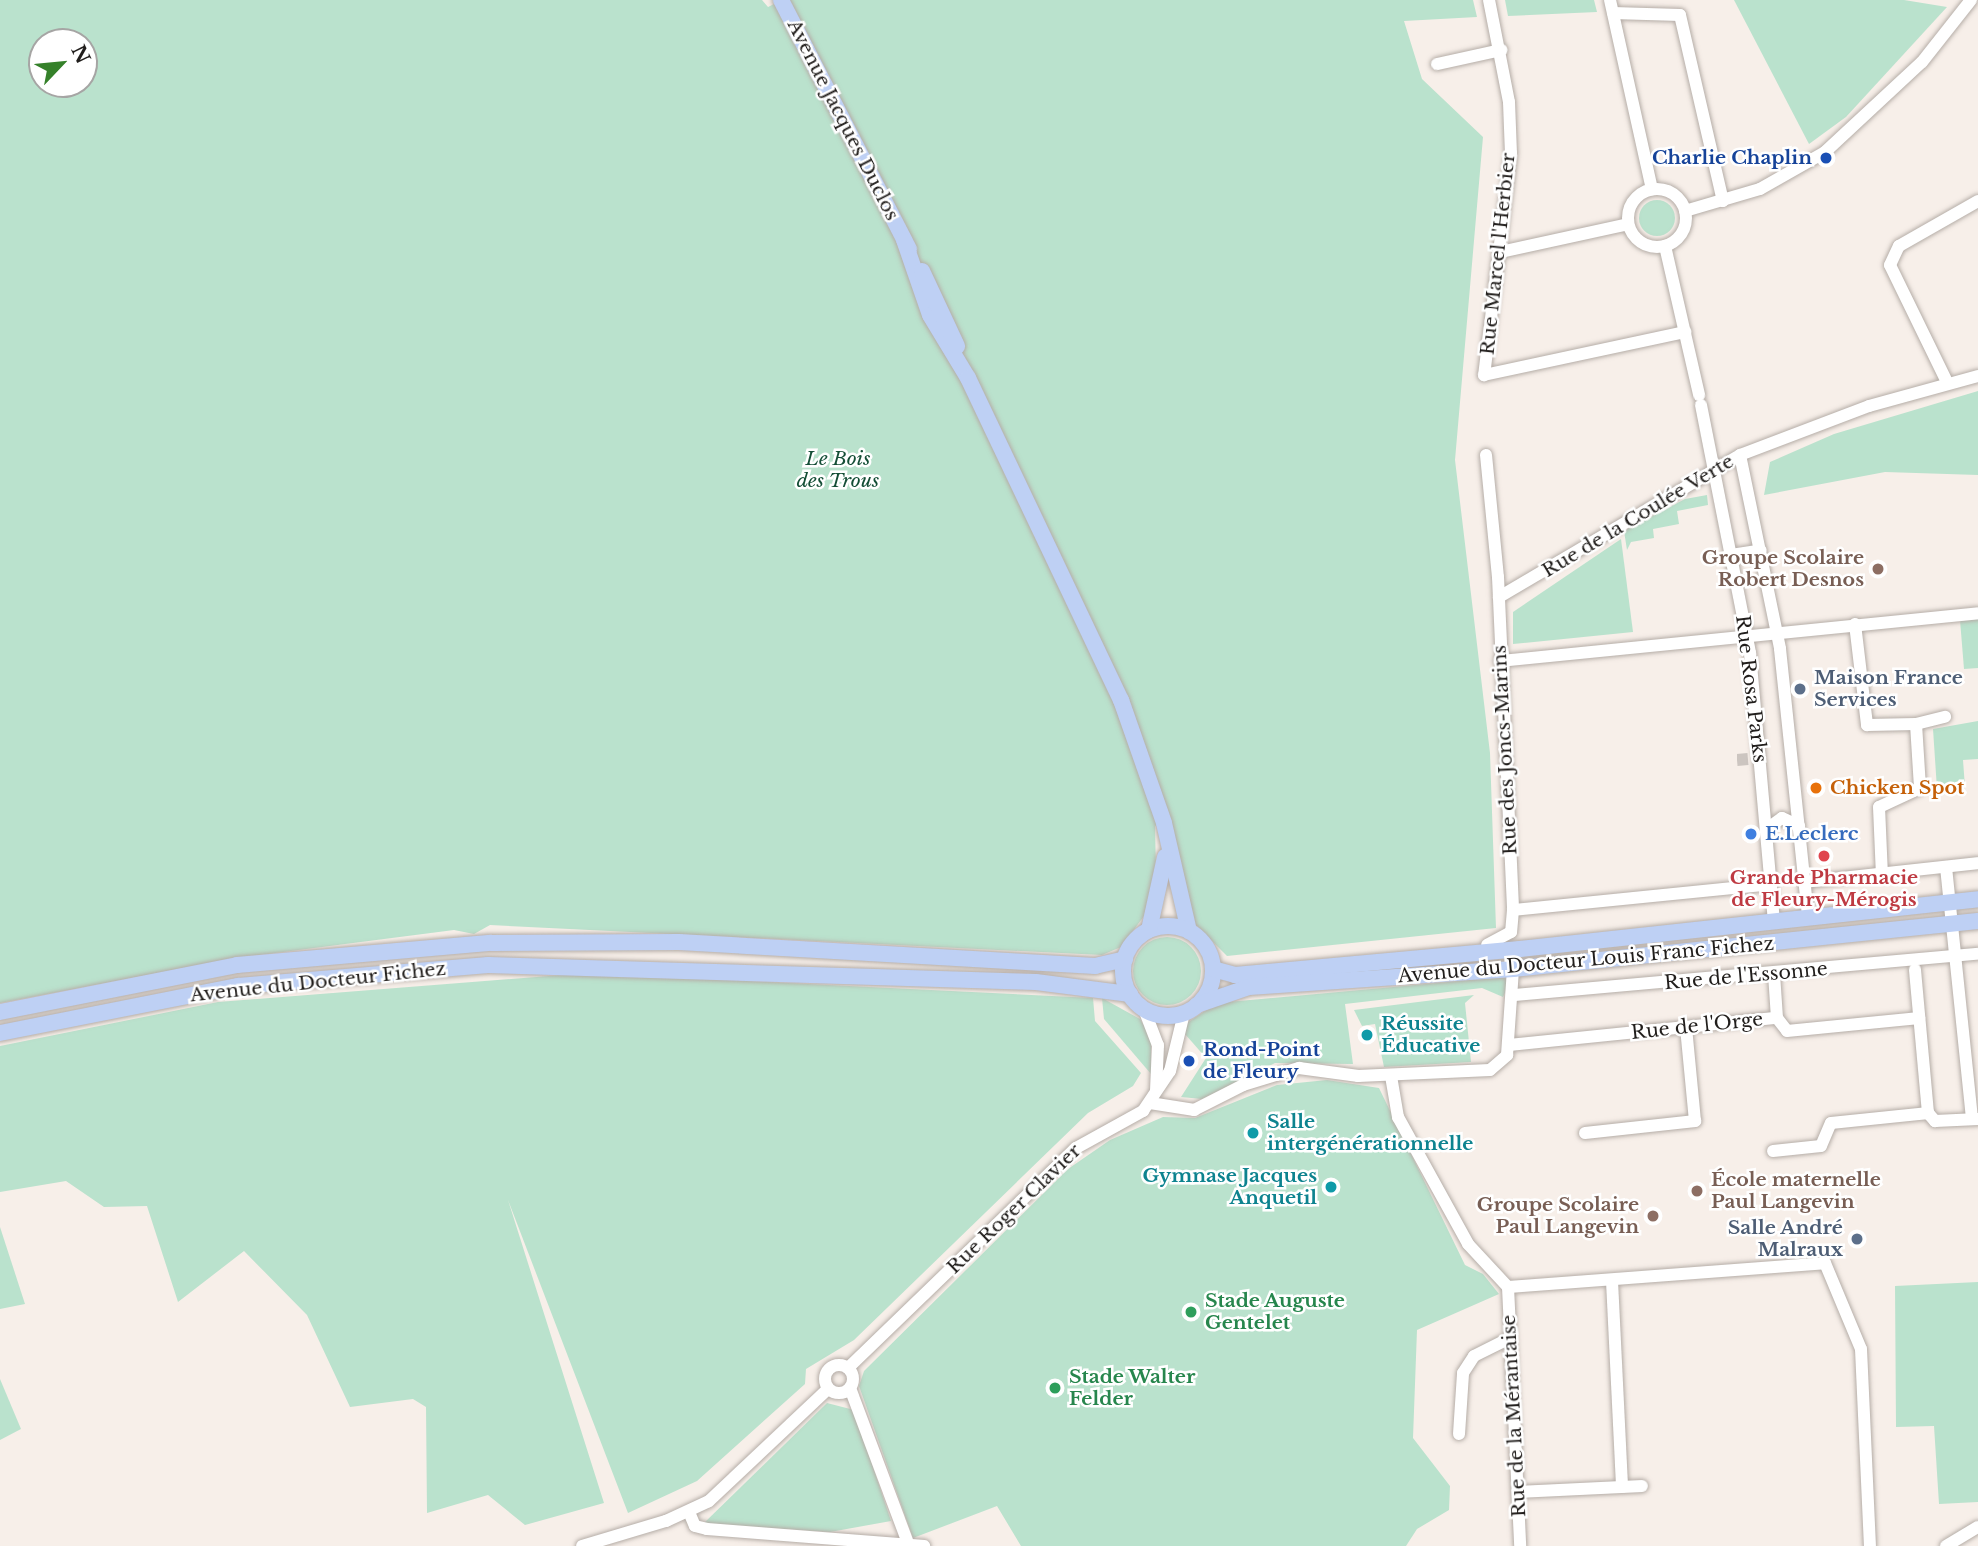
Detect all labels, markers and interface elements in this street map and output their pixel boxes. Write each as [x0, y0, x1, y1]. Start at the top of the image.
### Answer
street label: Avenue Jacques Duclos [782, 16, 904, 224]
north arrow [28, 28, 98, 98]
text: N [66, 41, 95, 68]
place label: Charlie Chaplin [1652, 147, 1812, 169]
marker: Charlie Chaplin [1818, 150, 1834, 166]
street label: Rue Marcel l'Herbier [1476, 152, 1520, 356]
park label: Le Bois des Trous [796, 448, 880, 492]
street label: Rue de la Coulée Verte [1538, 449, 1738, 583]
place label: Groupe Scolaire Robert Desnos [1702, 547, 1864, 591]
marker: Groupe Scolaire Robert Desnos [1870, 561, 1886, 577]
street label: Rue Rosa Parks [1731, 614, 1771, 764]
street label: Rue des Joncs-Marins [1488, 644, 1522, 856]
place label: Maison France Services [1814, 667, 1963, 711]
marker: Maison France Services [1792, 681, 1808, 697]
place label: Chicken Spot [1830, 777, 1964, 799]
marker: Chicken Spot [1808, 780, 1824, 796]
place label: E.Leclerc [1765, 823, 1859, 845]
marker: E.Leclerc [1743, 826, 1759, 842]
marker: Grande Pharmacie de Fleury-Mérogis [1816, 848, 1832, 864]
place label: Grande Pharmacie de Fleury-Mérogis [1730, 867, 1918, 911]
street label: Avenue du Docteur Louis Franc Fichez [1397, 932, 1775, 988]
street label: Avenue du Docteur Fichez [189, 957, 447, 1007]
street label: Rue de l'Essonne [1663, 957, 1829, 995]
street label: Rue de l'Orge [1630, 1008, 1764, 1044]
place label: Réussite Éducative [1381, 1013, 1480, 1057]
marker: Réussite Éducative [1359, 1027, 1375, 1043]
place label: Rond-Point de Fleury [1203, 1039, 1320, 1083]
marker: Rond-Point de Fleury [1181, 1053, 1197, 1069]
place label: Salle intergénérationnelle [1267, 1111, 1473, 1155]
marker: Salle intergénérationnelle [1245, 1125, 1261, 1141]
street label: Rue Roger Clavier [942, 1139, 1086, 1279]
place label: Gymnase Jacques Anquetil [1142, 1165, 1317, 1209]
place label: École maternelle Paul Langevin [1711, 1169, 1881, 1213]
marker: Gymnase Jacques Anquetil [1323, 1179, 1339, 1195]
marker: École maternelle Paul Langevin [1689, 1183, 1705, 1199]
place label: Groupe Scolaire Paul Langevin [1477, 1194, 1639, 1238]
marker: Groupe Scolaire Paul Langevin [1645, 1208, 1661, 1224]
place label: Salle André Malraux [1727, 1217, 1843, 1261]
marker: Salle André Malraux [1849, 1231, 1865, 1247]
place label: Stade Auguste Gentelet [1205, 1290, 1346, 1334]
marker: Stade Auguste Gentelet [1183, 1304, 1199, 1320]
street label: Rue de la Mérantaise [1497, 1314, 1531, 1518]
place label: Stade Walter Felder [1069, 1366, 1196, 1410]
marker: Stade Walter Felder [1047, 1380, 1063, 1396]

